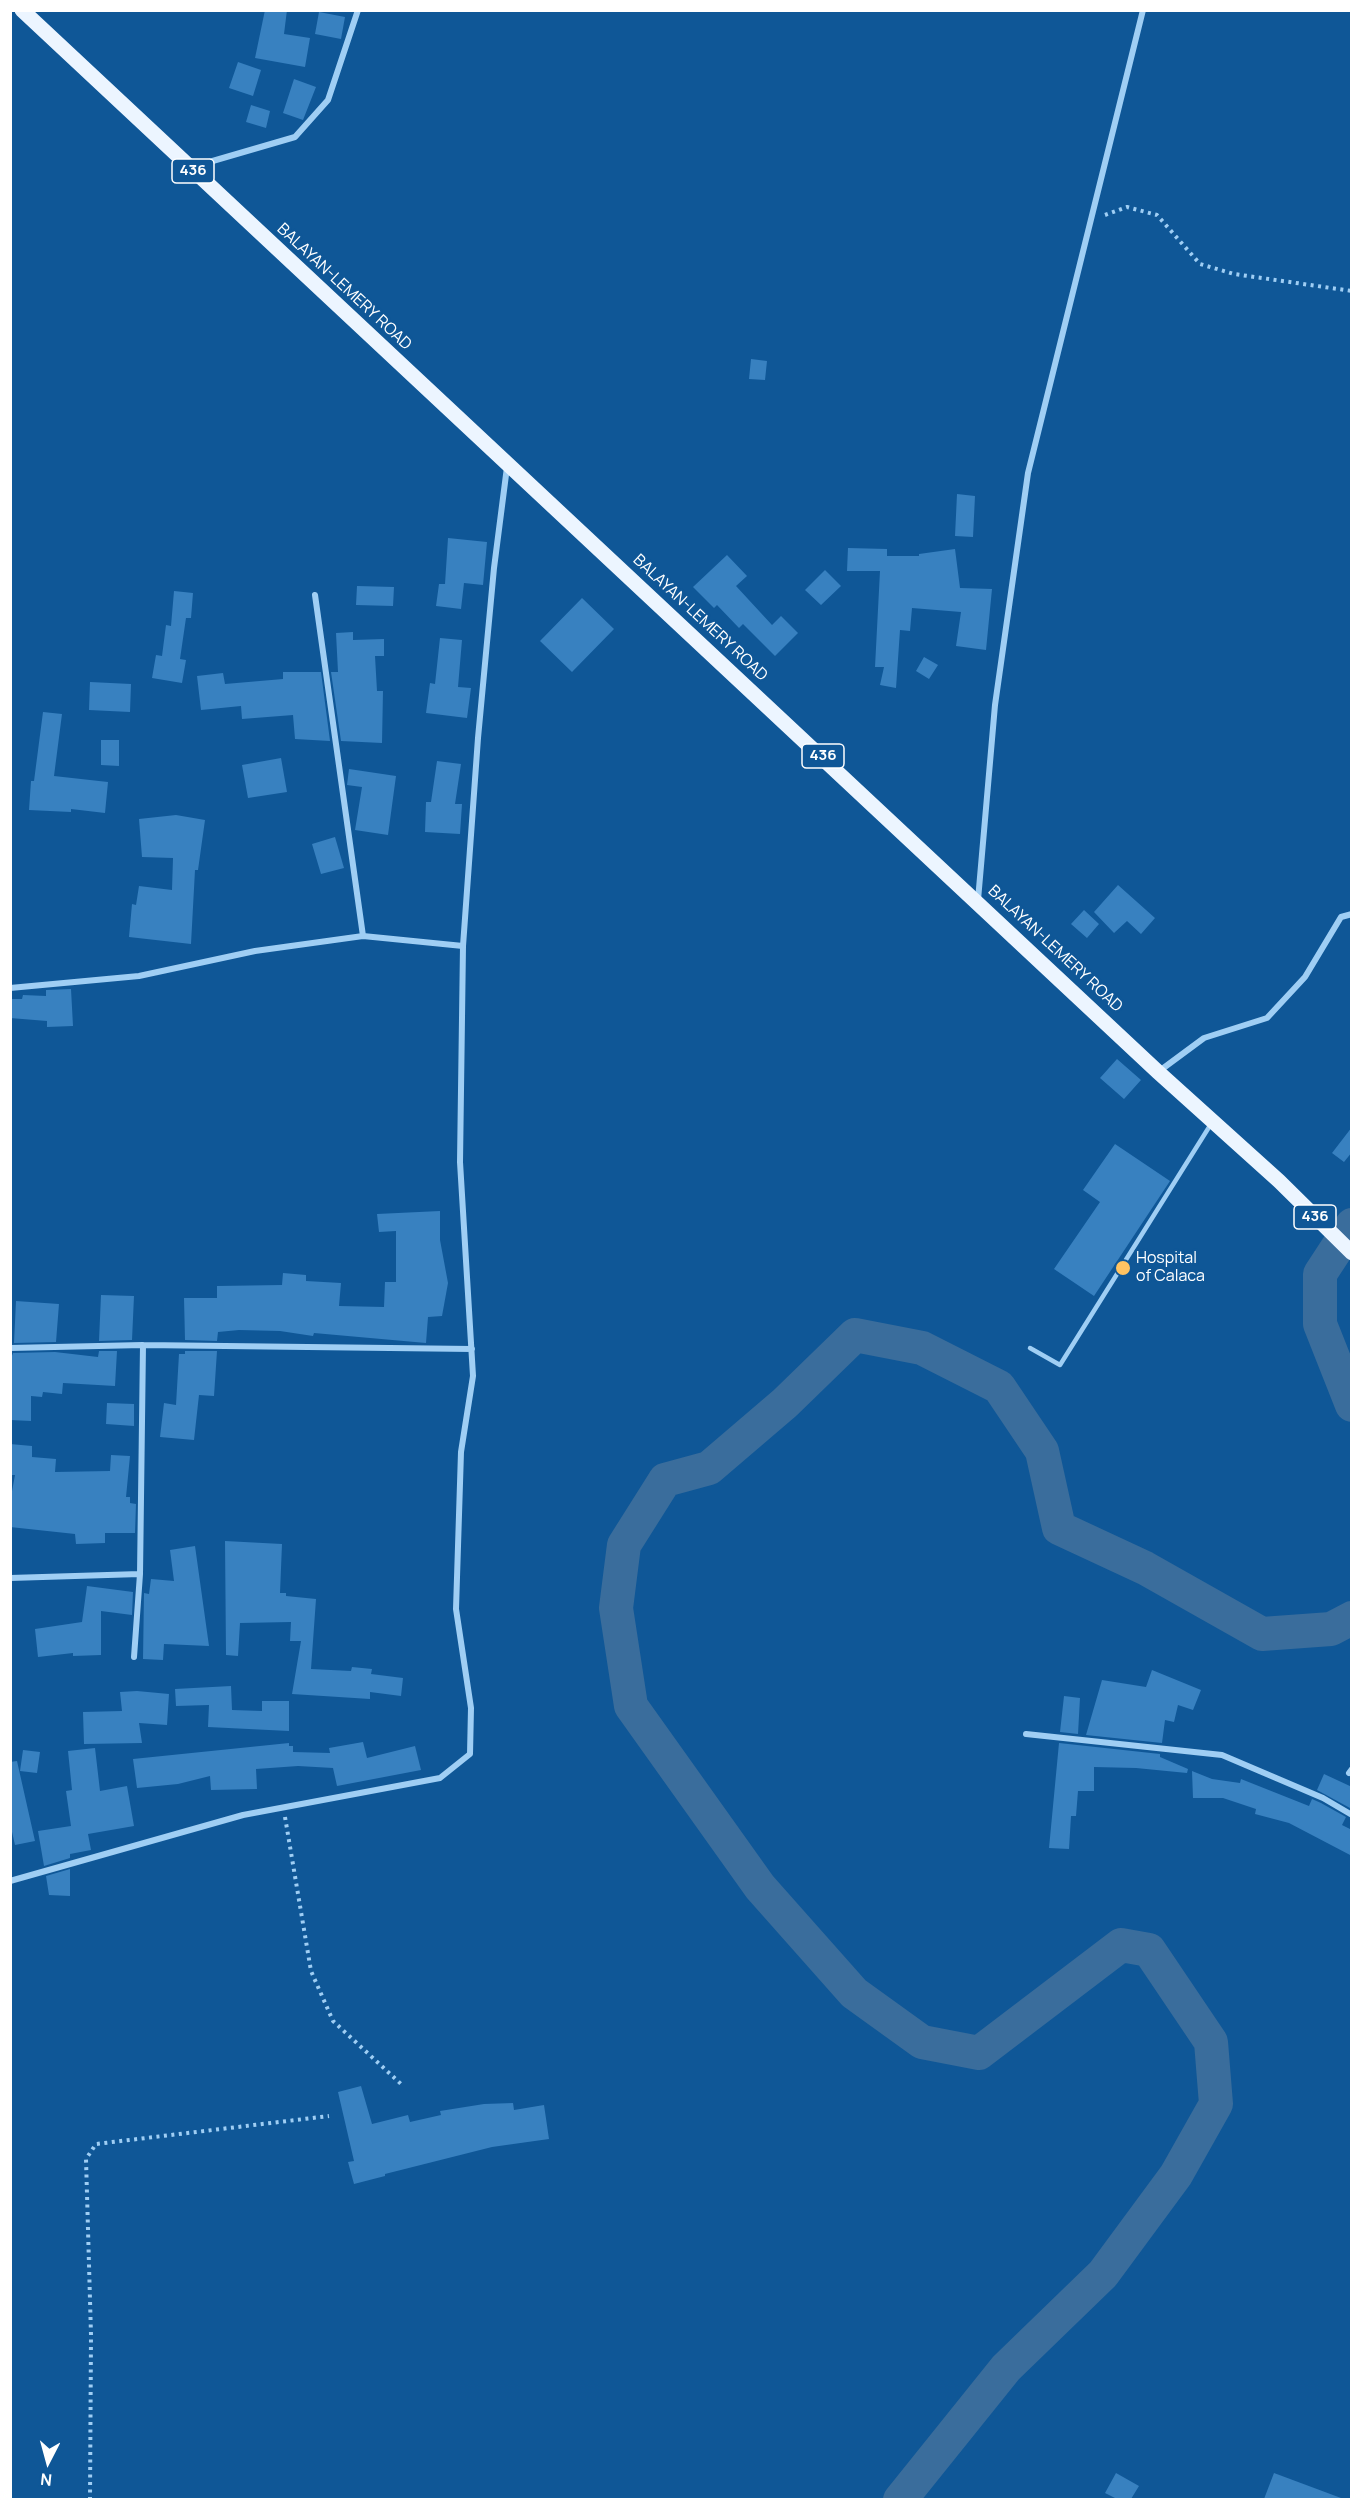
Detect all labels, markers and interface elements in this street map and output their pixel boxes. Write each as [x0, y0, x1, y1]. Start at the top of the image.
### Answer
road number: 436 [172, 159, 214, 183]
street label: BALAYAN-LEMERY ROAD [273, 220, 415, 354]
street label: BALAYAN-LEMERY ROAD [629, 551, 771, 685]
road number: 436 [802, 744, 844, 768]
street label: BALAYAN-LEMERY ROAD [984, 882, 1126, 1016]
road number: 436 [1294, 1205, 1336, 1229]
place label: Hospital of Calaca [1136, 1249, 1205, 1287]
marker: Hospital of Calaca [1114, 1259, 1132, 1277]
north arrow [18, 2432, 78, 2492]
text: N [39, 2468, 53, 2491]

